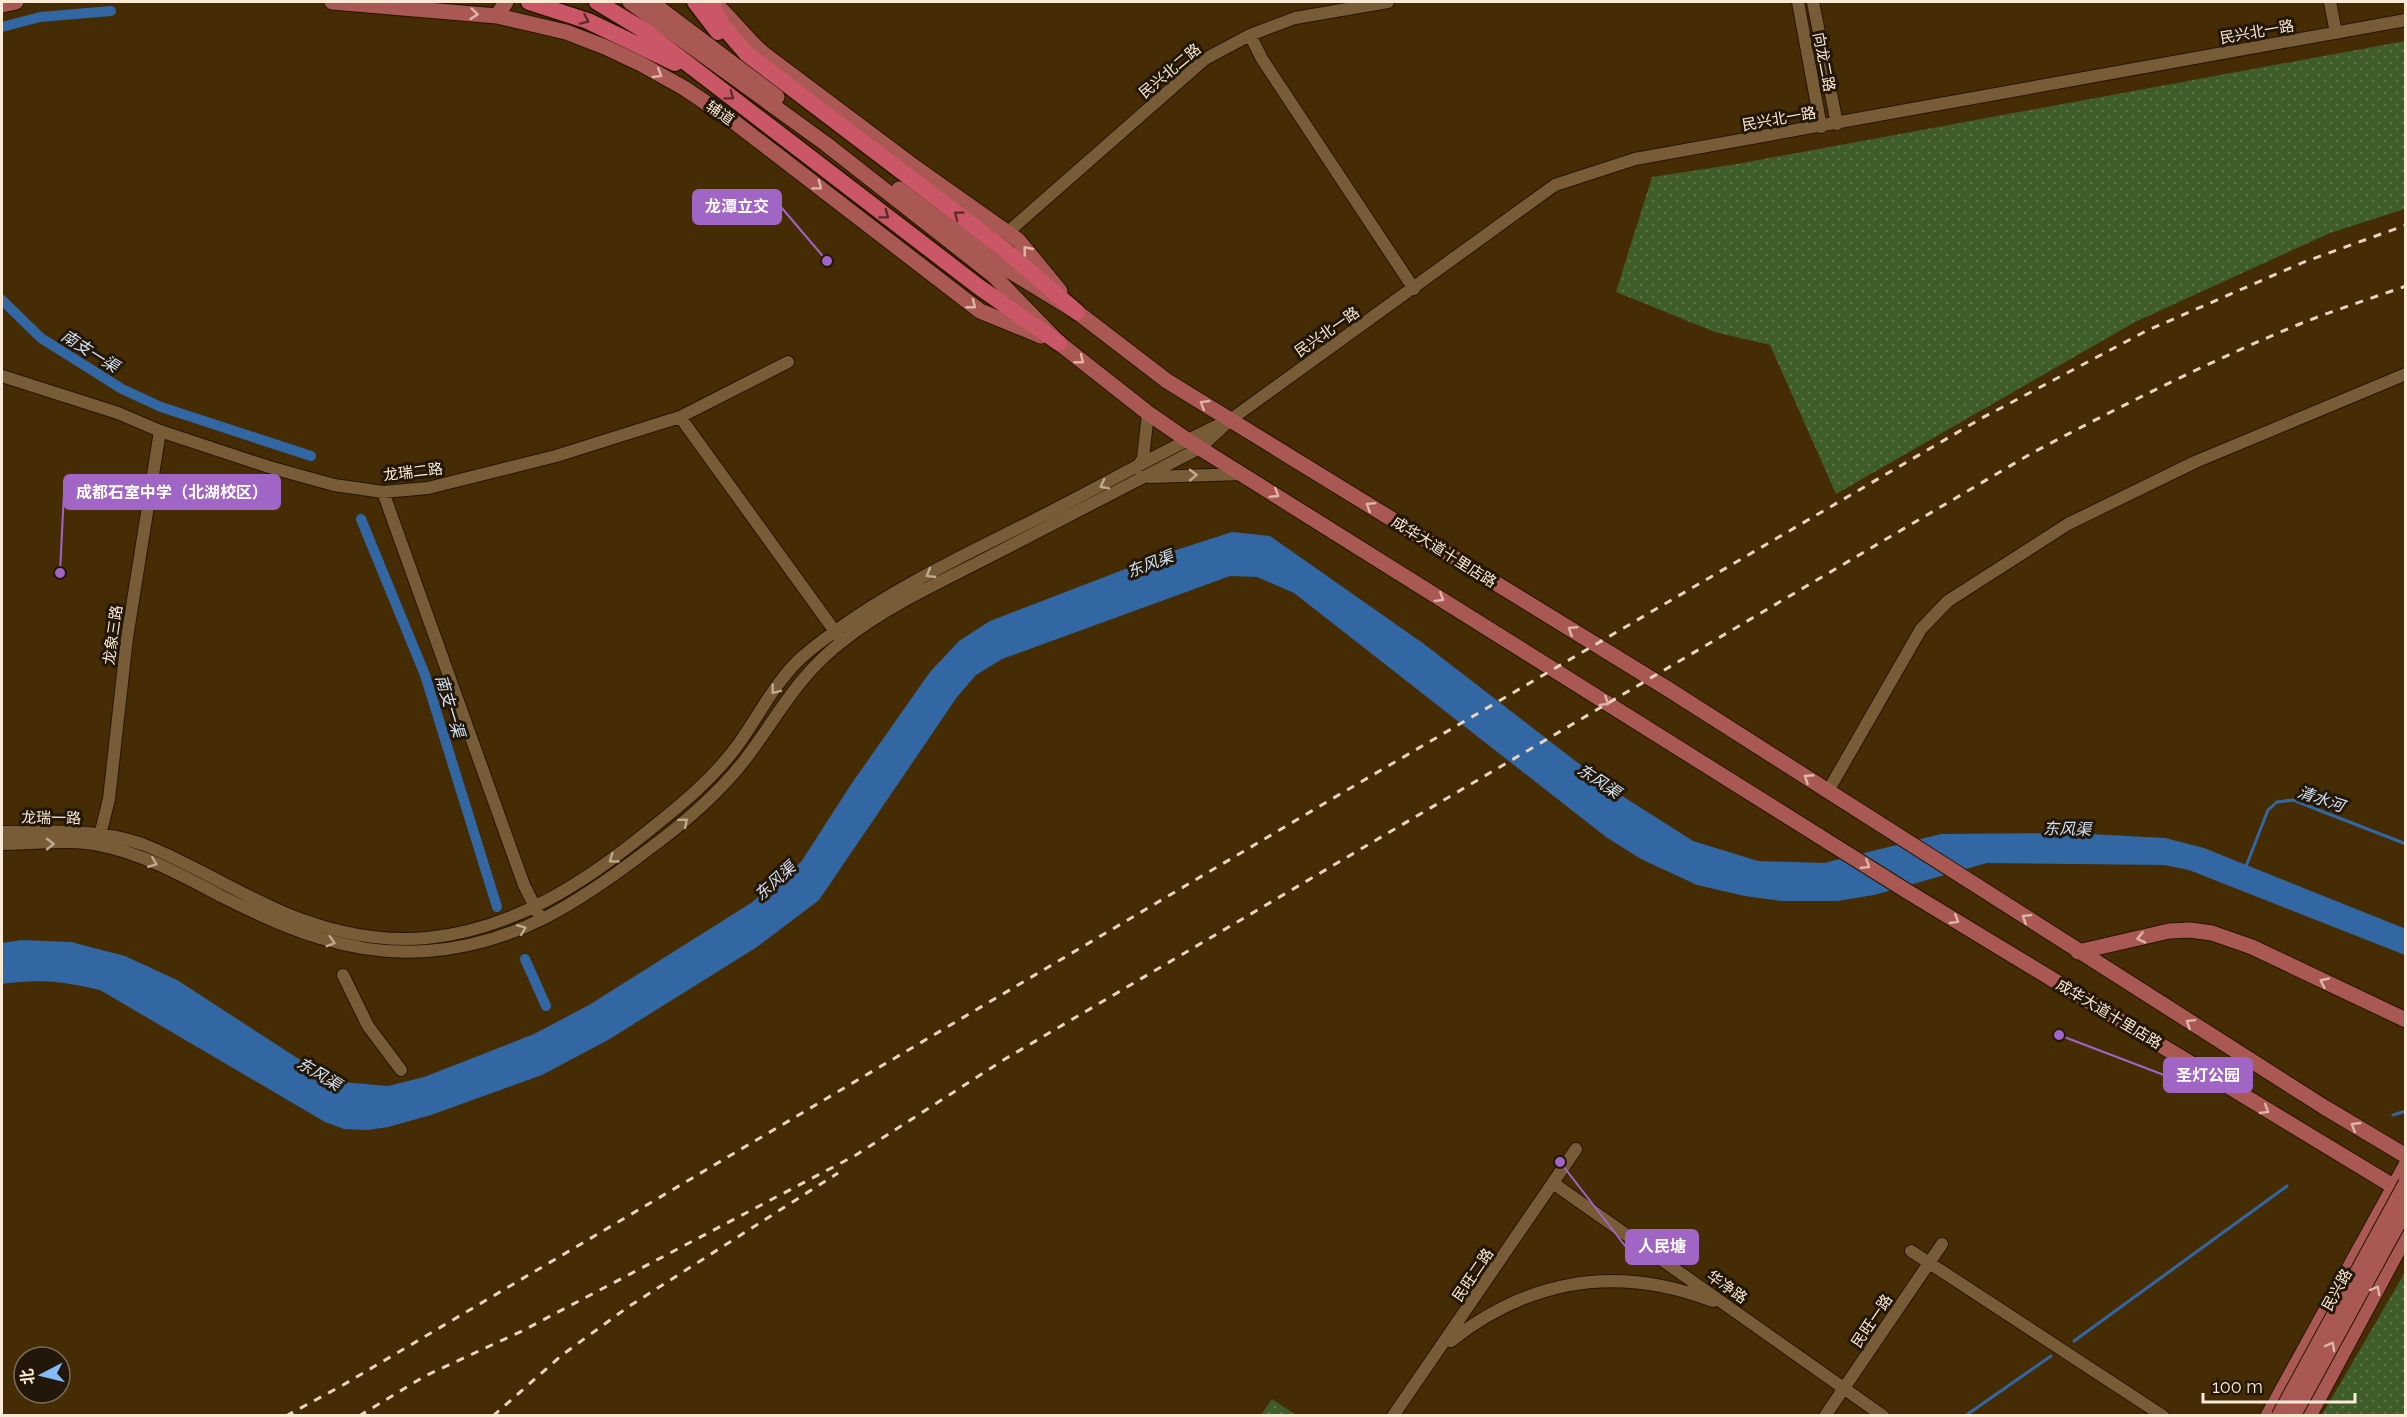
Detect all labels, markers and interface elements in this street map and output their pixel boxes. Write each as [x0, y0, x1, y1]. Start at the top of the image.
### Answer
one-way arrow [470, 7, 479, 20]
one-way arrow [578, 13, 589, 25]
street label: 民兴北一路 [2218, 17, 2296, 47]
street label: 向龙二路 [1809, 31, 1839, 93]
street label: 民兴北二路 [1135, 40, 1205, 102]
one-way arrow [652, 67, 662, 78]
one-way arrow [723, 89, 734, 100]
street label: 辅道 [703, 97, 737, 129]
street label: 民兴北一路 [1740, 104, 1818, 134]
one-way arrow [811, 178, 822, 189]
callout: 龙潭立交 [693, 190, 781, 224]
text: 龙潭立交 [705, 197, 769, 216]
one-way arrow [878, 208, 889, 219]
one-way arrow [954, 211, 965, 222]
one-way arrow [1023, 246, 1034, 257]
one-way arrow [965, 297, 976, 308]
street label: 民兴北一路 [1291, 303, 1363, 361]
water label: 南支一渠 [58, 326, 124, 377]
one-way arrow [1073, 352, 1084, 363]
one-way arrow [1200, 399, 1210, 411]
street label: 龙瑞二路 [382, 459, 444, 485]
one-way arrow [1188, 468, 1197, 481]
callout: 成都石室中学（北湖校区） [64, 475, 280, 509]
one-way arrow [1099, 478, 1110, 489]
text: 成都石室中学（北湖校区） [76, 483, 268, 502]
one-way arrow [1269, 487, 1279, 499]
one-way arrow [1366, 501, 1376, 513]
street label: 成华大道十里店路 [1388, 513, 1500, 591]
water label: 东风渠 [1124, 546, 1178, 581]
one-way arrow [926, 567, 936, 578]
one-way arrow [1433, 591, 1444, 602]
street label: 龙象三路 [100, 604, 126, 666]
one-way arrow [1568, 626, 1578, 638]
water label: 南支一渠 [432, 673, 469, 741]
one-way arrow [772, 683, 783, 694]
one-way arrow [1599, 694, 1609, 706]
water label: 东风渠 [1574, 760, 1626, 803]
one-way arrow [1804, 774, 1814, 786]
water label: 清水河 [2295, 782, 2350, 817]
street label: 龙瑞一路 [21, 808, 81, 828]
one-way arrow [677, 818, 688, 829]
water label: 东风渠 [2043, 819, 2093, 839]
one-way arrow [45, 838, 54, 850]
one-way arrow [608, 852, 619, 863]
one-way arrow [147, 856, 158, 868]
water label: 东风渠 [751, 857, 801, 904]
one-way arrow [1859, 857, 1870, 868]
one-way arrow [1949, 913, 1959, 925]
one-way arrow [2021, 914, 2032, 925]
one-way arrow [516, 924, 527, 936]
one-way arrow [2136, 930, 2146, 943]
one-way arrow [325, 935, 336, 947]
street label: 成华大道十里店路 [2053, 975, 2165, 1053]
one-way arrow [2320, 977, 2331, 989]
one-way arrow [2186, 1018, 2196, 1030]
water label: 东风渠 [294, 1053, 346, 1096]
callout: 圣灯公园 [2164, 1058, 2252, 1092]
text: 圣灯公园 [2176, 1066, 2240, 1085]
one-way arrow [2259, 1102, 2269, 1114]
one-way arrow [2351, 1122, 2361, 1134]
callout: 人民塘 [1626, 1230, 1698, 1264]
text: 人民塘 [1638, 1237, 1686, 1256]
street label: 民旺二路 [1449, 1245, 1497, 1305]
street label: 民兴路 [2318, 1266, 2356, 1314]
street label: 华净路 [1703, 1267, 1751, 1307]
one-way arrow [2369, 1286, 2380, 1296]
street label: 民旺一路 [1848, 1291, 1896, 1351]
one-way arrow [2324, 1341, 2335, 1352]
north arrow [12, 1345, 72, 1405]
scale bar [2203, 1366, 2354, 1404]
text: 北 [17, 1368, 38, 1386]
text: 100 m [2212, 1376, 2263, 1397]

